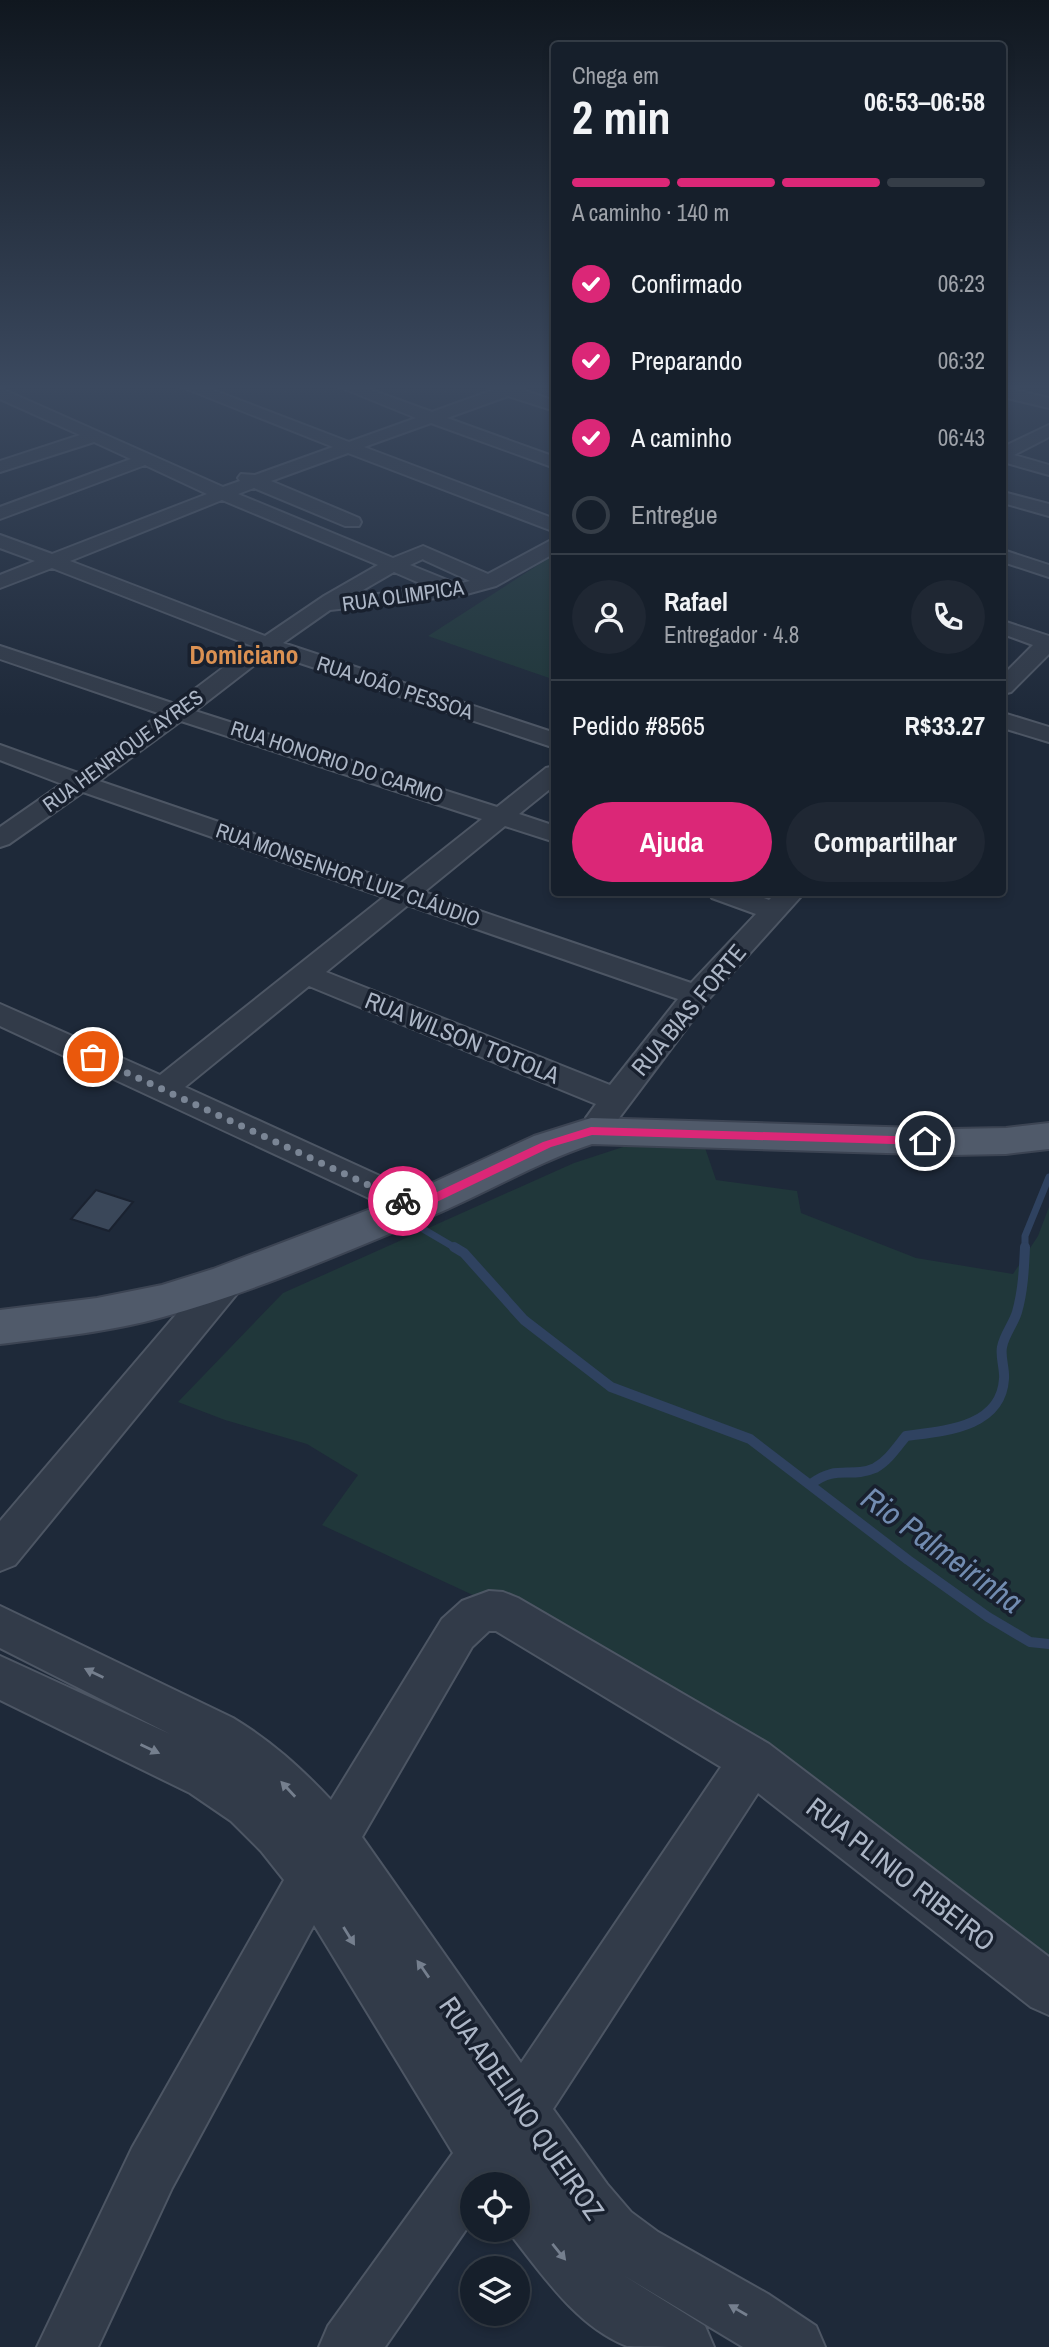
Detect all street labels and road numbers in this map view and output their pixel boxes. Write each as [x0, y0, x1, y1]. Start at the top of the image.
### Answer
street label: RUA OLIMPICA [340, 573, 466, 618]
street label: RUA JOÃO PESSOA [313, 649, 477, 727]
street label: RUA HENRIQUE AYRES [36, 682, 209, 819]
street label: RUA HONORIO DO CARMO [227, 713, 447, 810]
street label: RUA MONSENHOR LUIZ CLÁUDIO [212, 816, 484, 933]
street label: RUA BIAS FORTE [624, 937, 753, 1082]
street label: RUA WILSON TOTOLA [361, 984, 565, 1091]
street label: RUA PLINIO RIBEIRO [799, 1788, 1003, 1960]
street label: RUA ADELINO QUEIROZ [431, 1989, 613, 2227]

